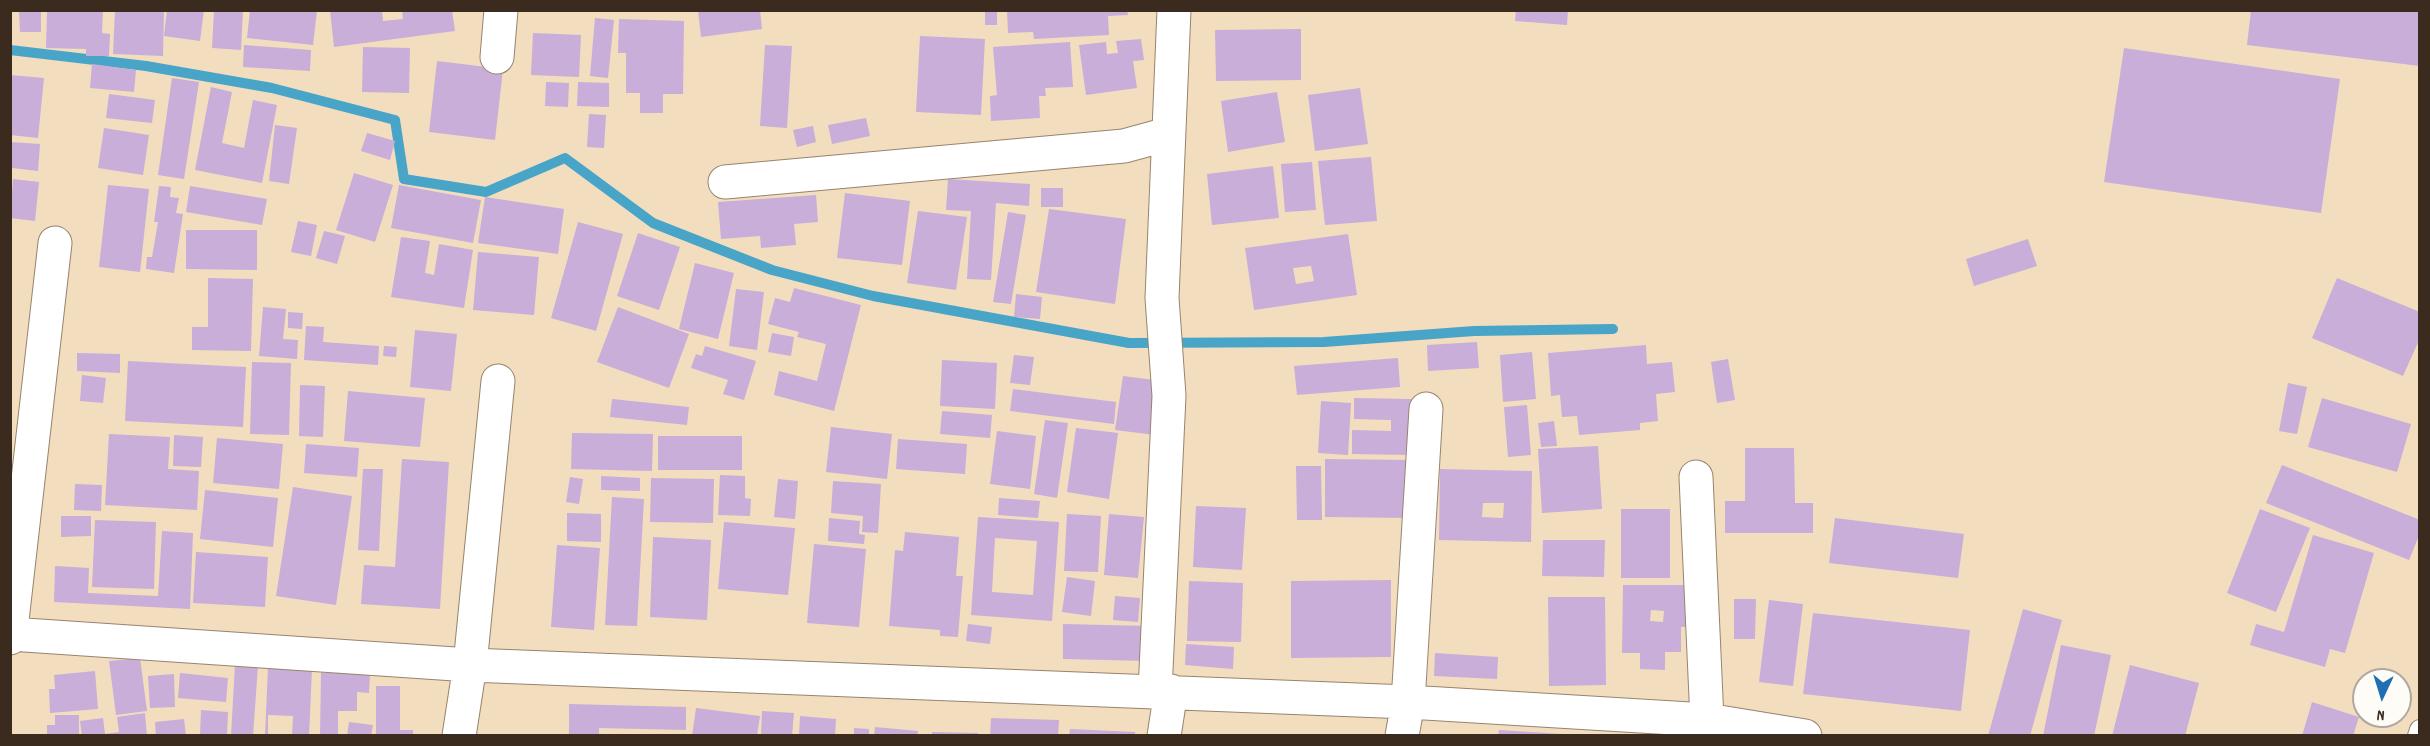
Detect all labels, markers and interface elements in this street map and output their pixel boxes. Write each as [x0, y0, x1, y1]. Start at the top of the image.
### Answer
north arrow [2352, 668, 2412, 728]
text: N [2376, 703, 2386, 726]

